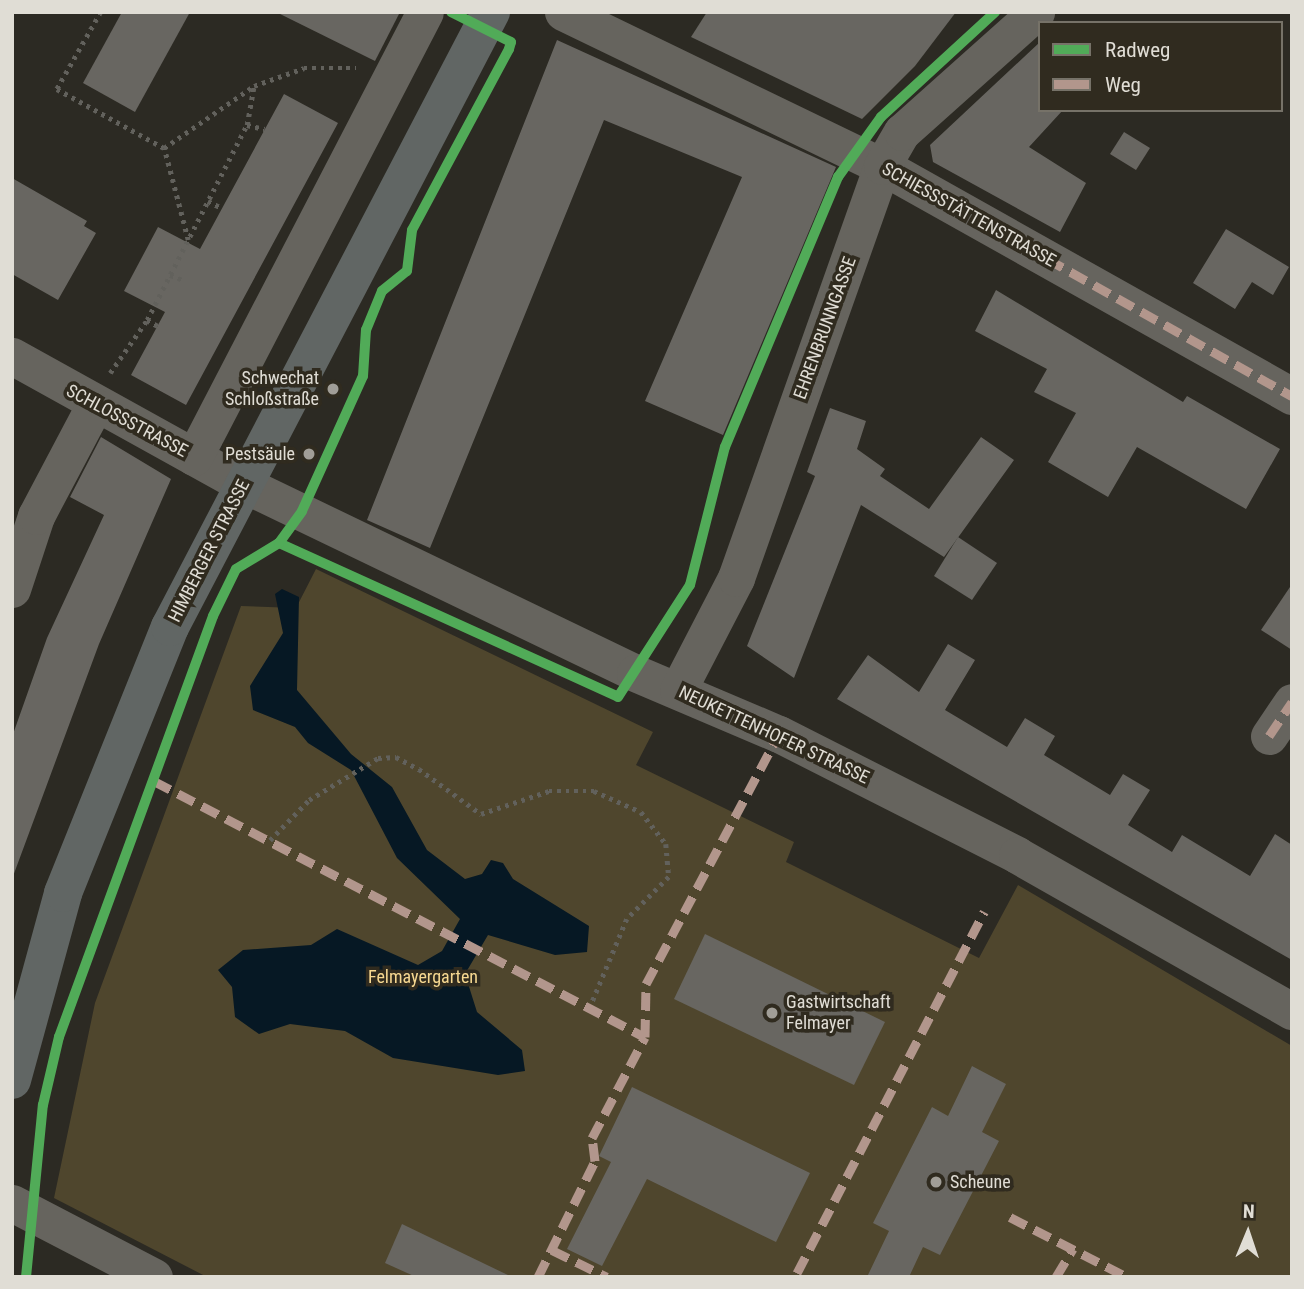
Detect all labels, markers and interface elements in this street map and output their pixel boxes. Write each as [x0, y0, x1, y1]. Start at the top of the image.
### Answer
legend [1038, 21, 1283, 112]
text: Radweg [1105, 38, 1170, 62]
text: Weg [1105, 73, 1141, 97]
street label: SCHIESSSTÄTTENSTRASSE [878, 158, 1060, 272]
street label: EHRENBRUNNGASSE [789, 254, 861, 402]
place label: Schwechat Schloßstraße [225, 368, 319, 410]
street label: SCHLOSSSTRASSE [63, 380, 191, 462]
marker: Schwechat Schloßstraße [325, 381, 341, 397]
place label: Pestsäule [225, 443, 295, 465]
marker: Pestsäule [301, 446, 317, 462]
street label: HIMBERGER STRASSE [164, 476, 254, 626]
street label: NEUKETTENHOFER STRASSE [675, 681, 873, 789]
park label: Felmayergarten [368, 966, 478, 988]
place label: Gastwirtschaft Felmayer [786, 992, 891, 1034]
marker: Gastwirtschaft Felmayer [764, 1005, 780, 1021]
place label: Scheune [950, 1171, 1011, 1193]
marker: Scheune [928, 1174, 944, 1190]
north arrow [1213, 1198, 1283, 1268]
text: N [1243, 1200, 1255, 1223]

